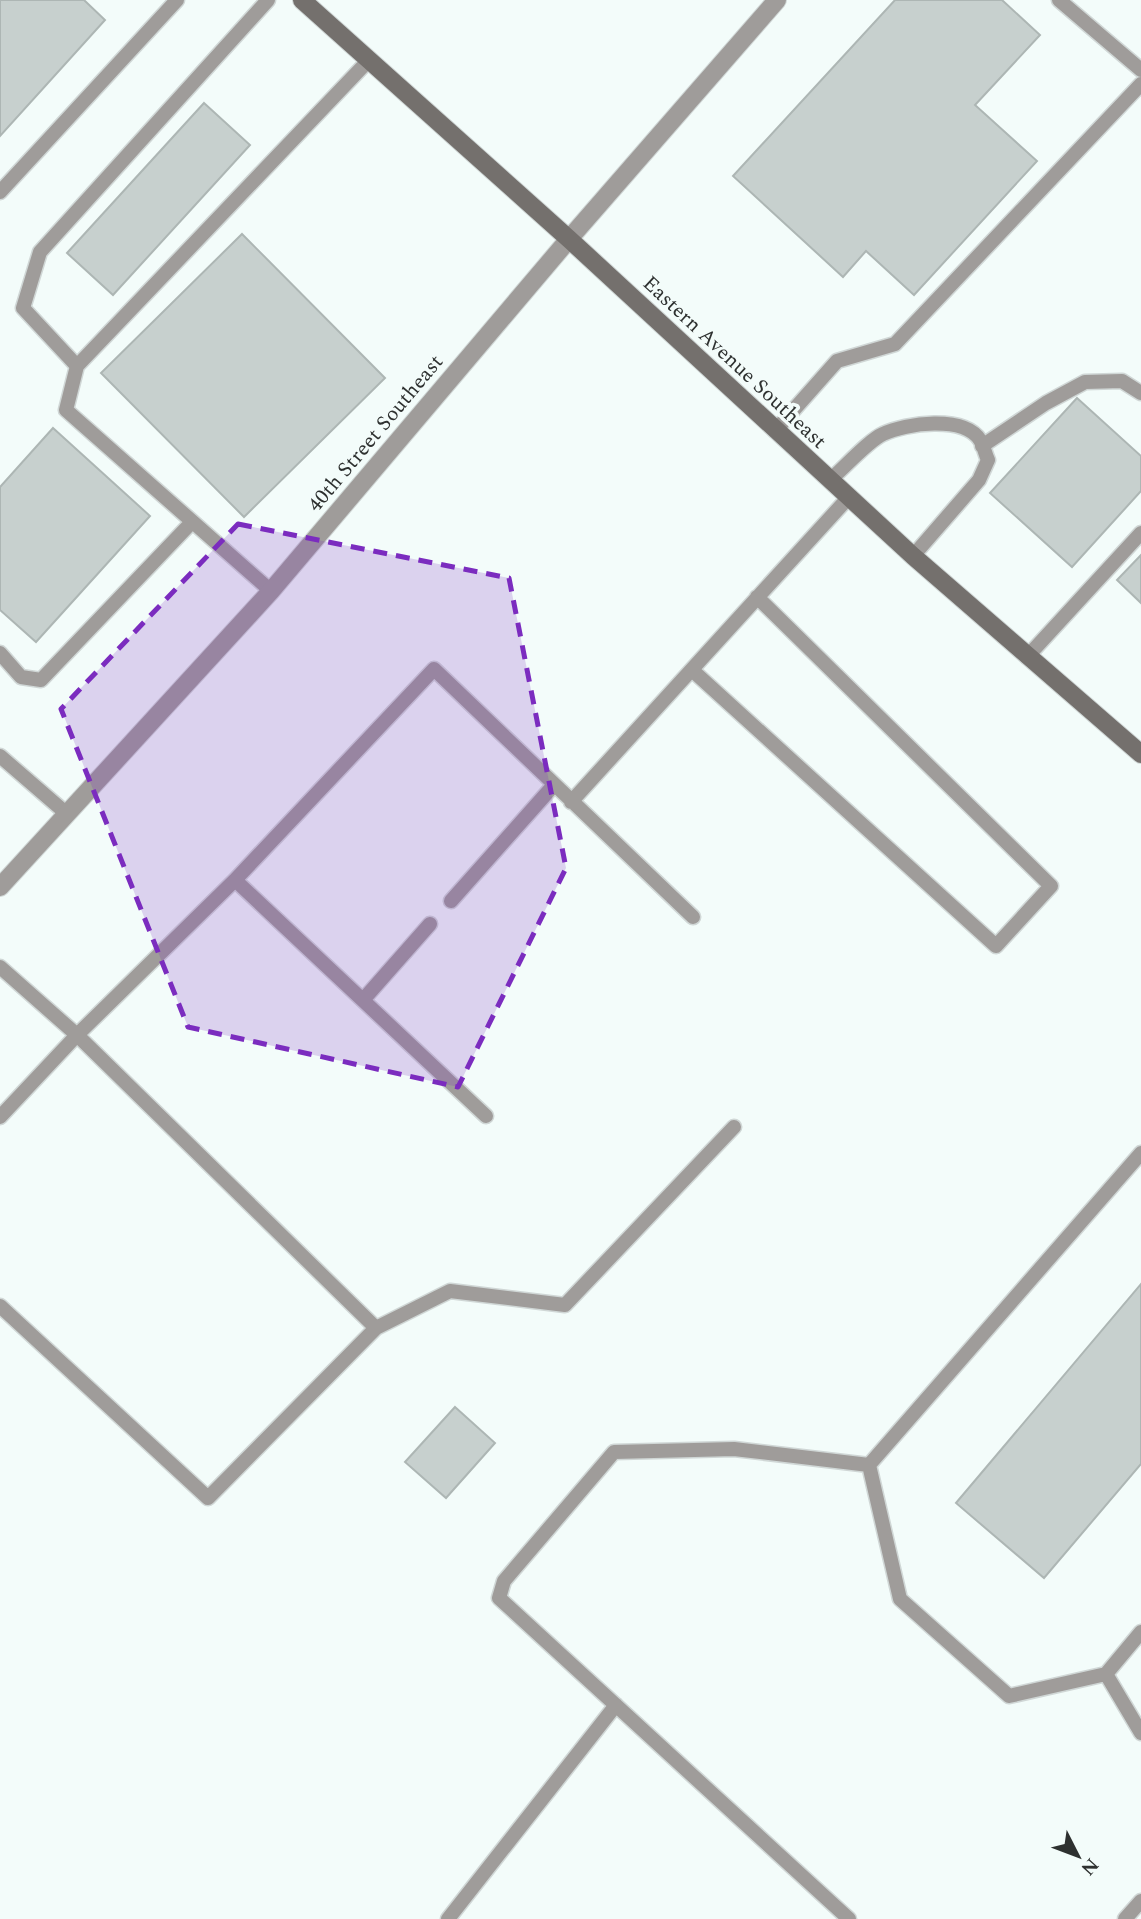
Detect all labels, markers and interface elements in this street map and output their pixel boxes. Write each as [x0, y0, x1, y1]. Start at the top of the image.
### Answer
street label: Eastern Avenue Southeast [635, 269, 834, 457]
street label: 40th Street Southeast [300, 348, 451, 520]
north arrow [1043, 1821, 1113, 1891]
text: N [1074, 1851, 1105, 1882]

